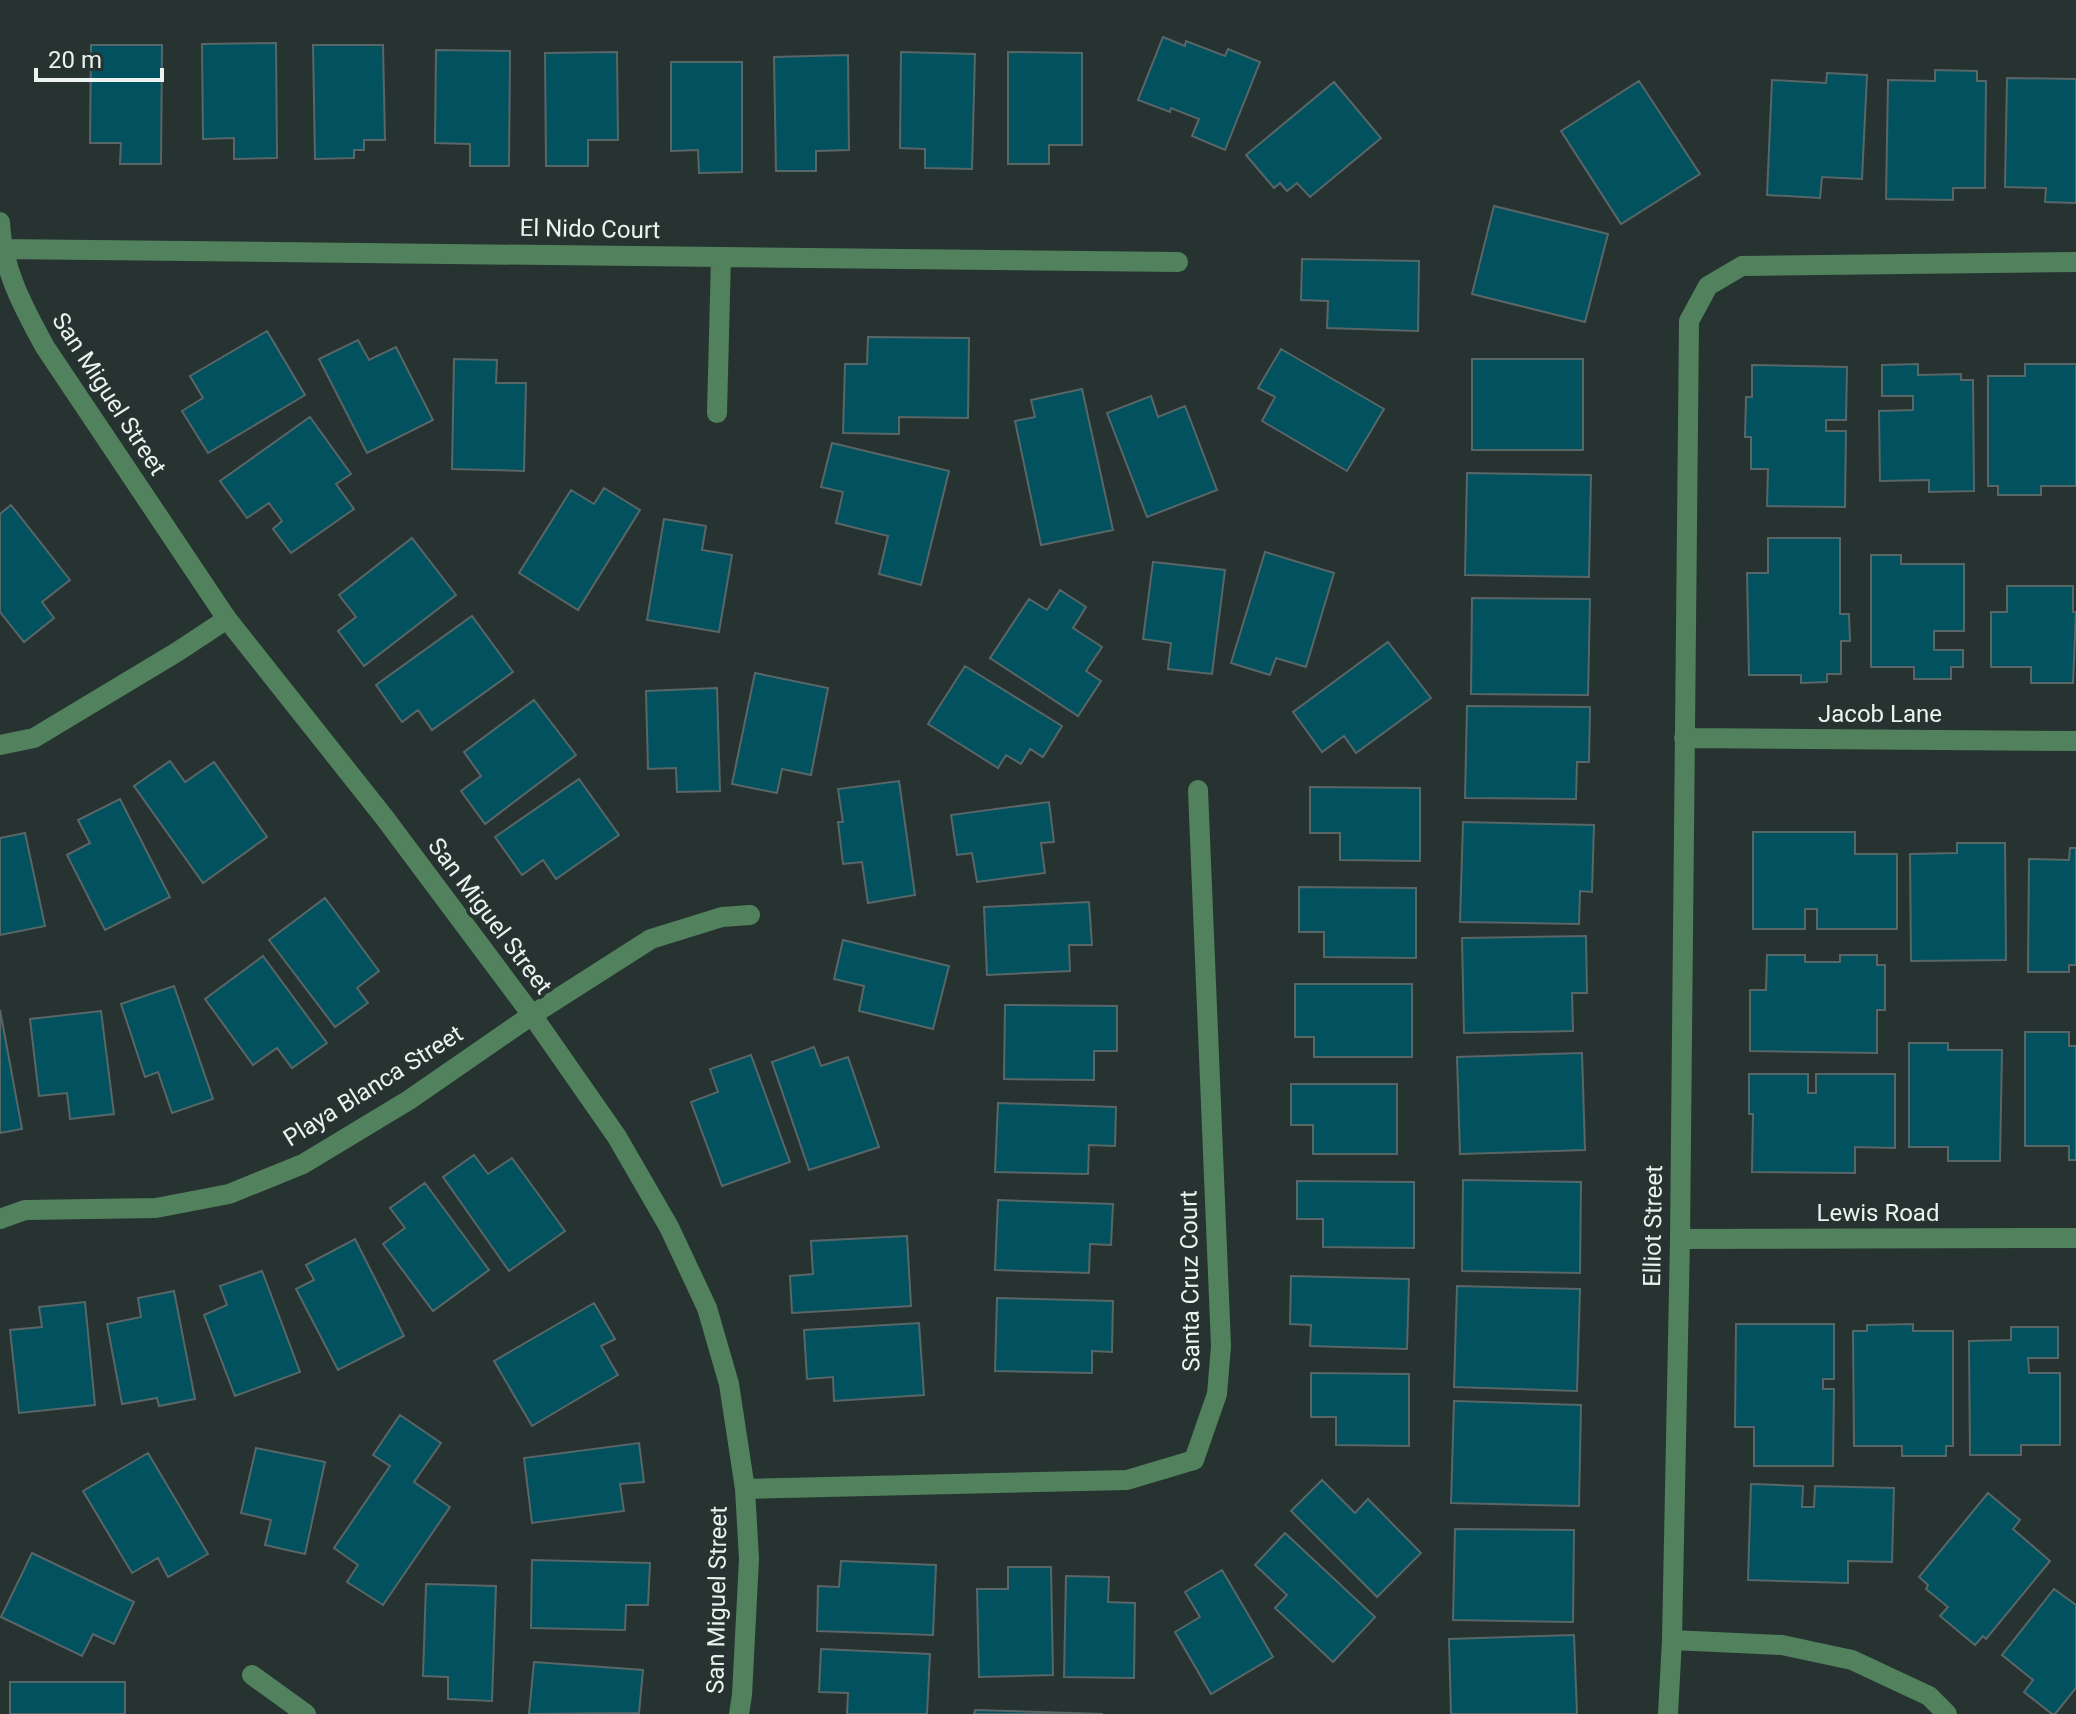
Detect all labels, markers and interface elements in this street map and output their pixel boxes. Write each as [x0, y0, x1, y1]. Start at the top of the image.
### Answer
scale bar [36, 32, 162, 82]
text: 20 m [48, 46, 102, 74]
street label: El Nido Court [519, 214, 661, 244]
street label: San Miguel Street [46, 308, 172, 481]
street label: Jacob Lane [1818, 700, 1942, 728]
street label: San Miguel Street [422, 833, 558, 1000]
street label: Playa Blanca Street [278, 1019, 468, 1152]
street label: Elliot Street [1638, 1165, 1668, 1287]
street label: Santa Cruz Court [1174, 1190, 1206, 1372]
street label: Lewis Road [1817, 1199, 1939, 1227]
street label: San Miguel Street [701, 1506, 733, 1694]

